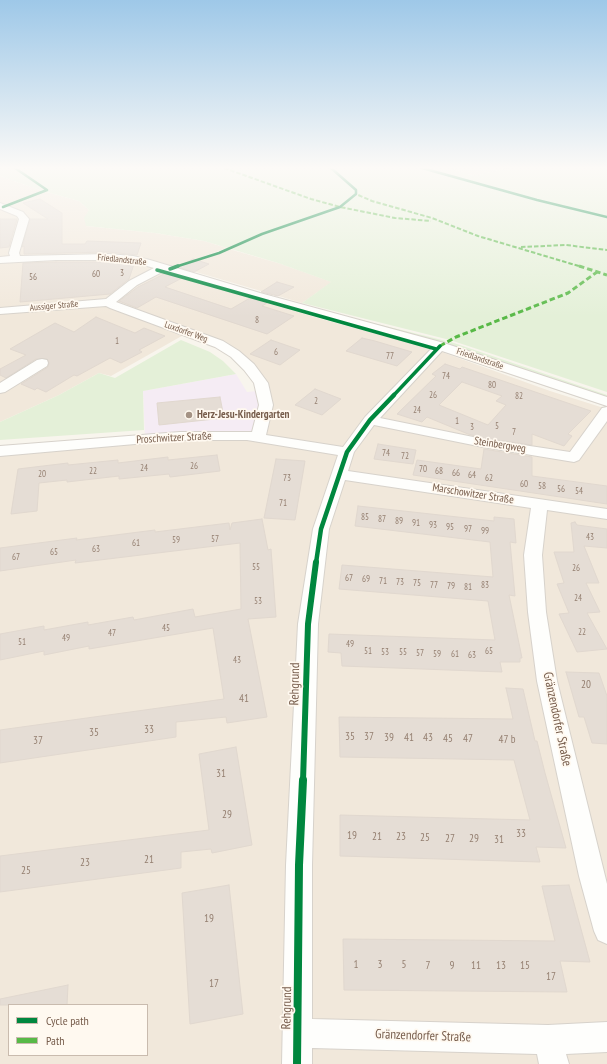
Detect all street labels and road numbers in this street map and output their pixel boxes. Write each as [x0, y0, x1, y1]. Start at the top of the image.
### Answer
street label: Friedlandstraße [97, 252, 147, 268]
street label: Aussiger Straße [29, 298, 79, 314]
street label: Luxdorfer Weg [163, 319, 209, 345]
street label: Friedlandstraße [455, 346, 505, 372]
street label: Proschwitzer Straße [136, 429, 212, 447]
street label: Steinbergweg [473, 434, 527, 456]
street label: Marschowitzer Straße [431, 481, 515, 507]
street label: Rehgrund [287, 662, 303, 706]
street label: Gränzendorfer Straße [539, 671, 575, 767]
street label: Rehgrund [279, 986, 295, 1030]
street label: Gränzendorfer Straße [375, 1027, 471, 1045]

